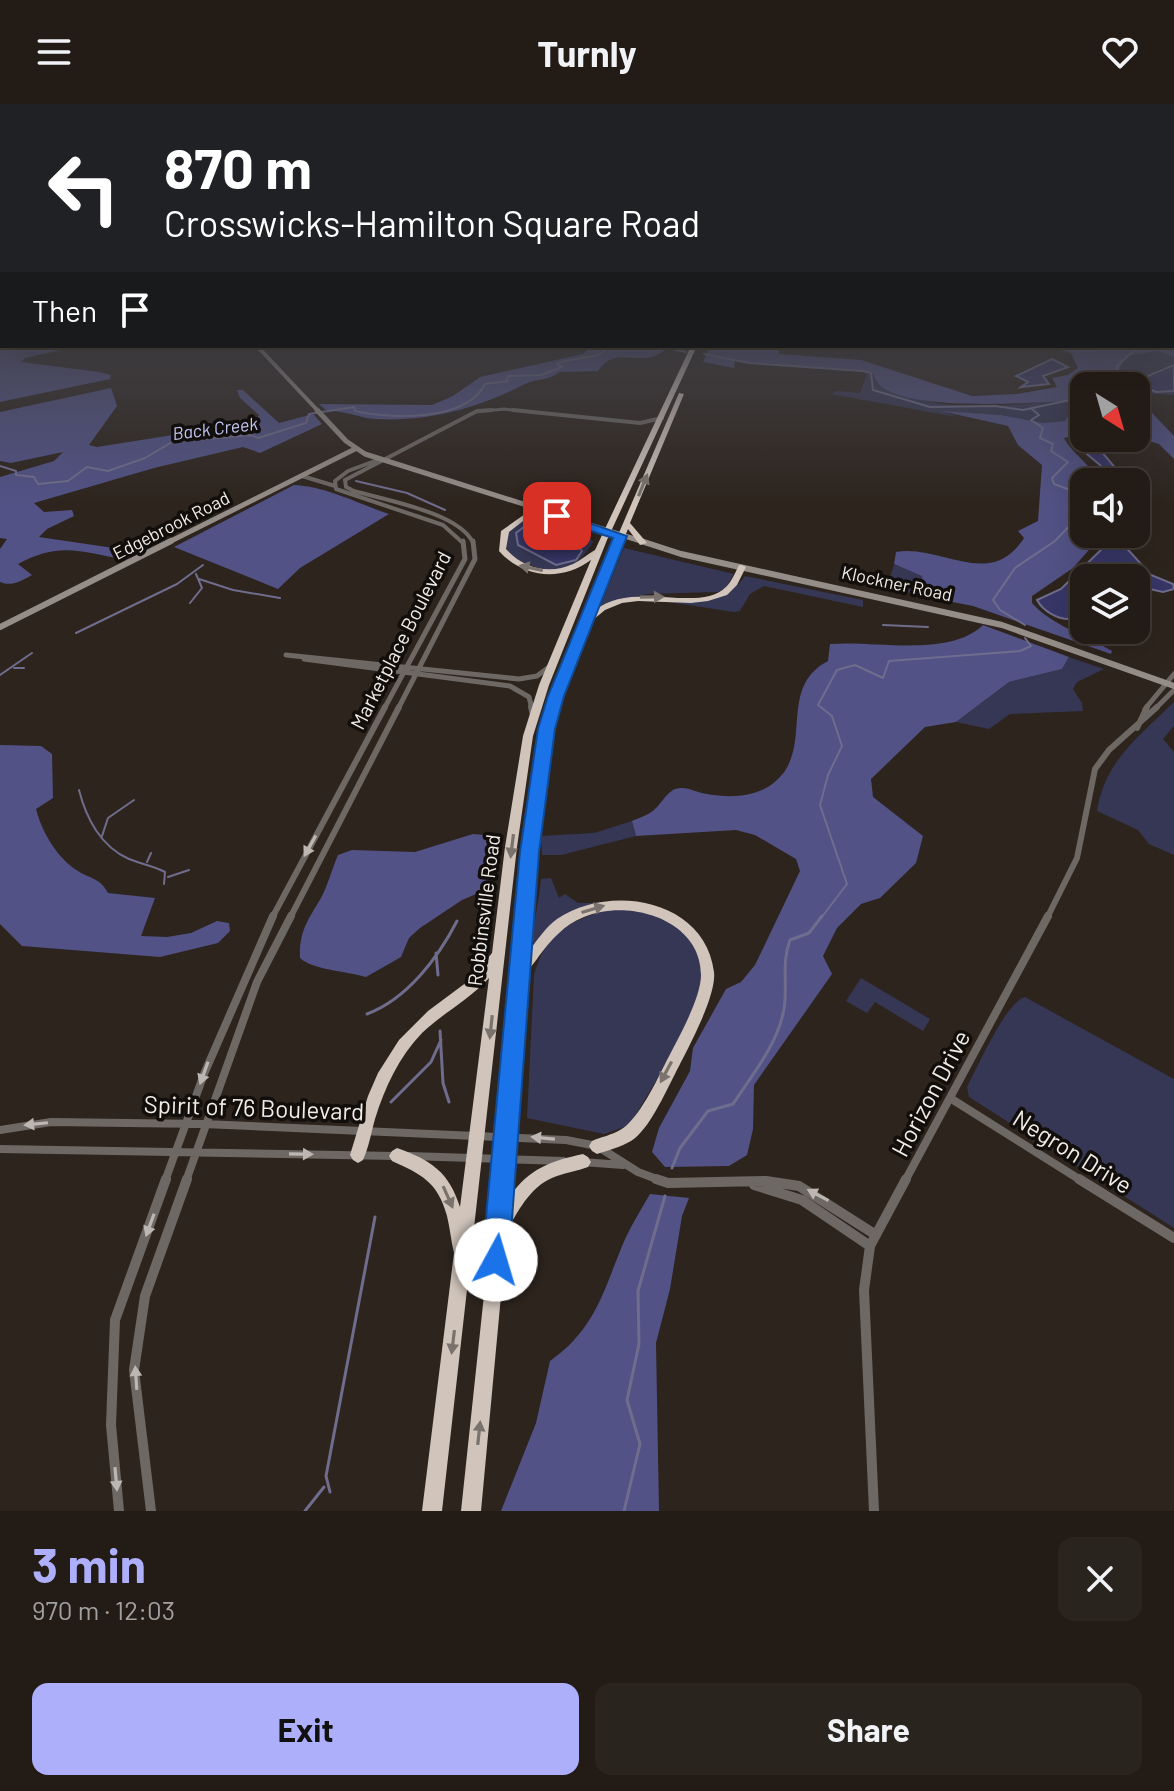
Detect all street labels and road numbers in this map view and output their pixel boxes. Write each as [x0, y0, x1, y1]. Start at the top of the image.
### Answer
street label: Edgebrook Road [109, 486, 233, 564]
street label: Marketplace Boulevard [345, 547, 455, 733]
street label: Klockner Road [840, 561, 954, 605]
street label: Robbinsville Road [462, 833, 504, 987]
street label: Horizon Drive [885, 1025, 975, 1161]
street label: Spirit of 76 Boulevard [143, 1089, 365, 1125]
street label: Negron Drive [1008, 1103, 1138, 1199]

